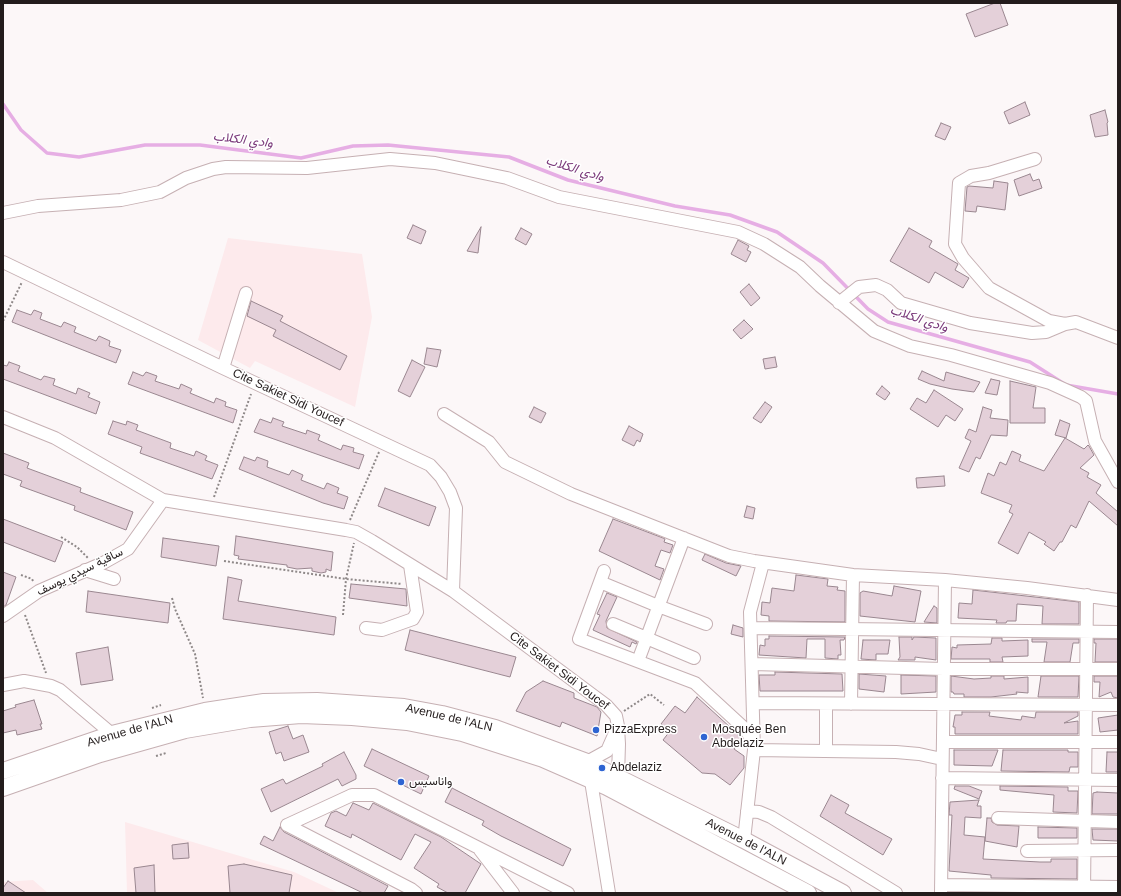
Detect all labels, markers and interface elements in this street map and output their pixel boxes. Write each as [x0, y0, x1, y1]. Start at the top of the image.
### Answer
water label: وادي الكلاب [212, 129, 274, 151]
water label: وادي الكلاب [544, 153, 606, 185]
water label: وادي الكلاب [888, 302, 950, 336]
street label: Cite Sakiet Sidi Youcef [230, 366, 346, 430]
street label: ساقية سيدي يوسف [34, 545, 126, 599]
street label: Cite Sakiet Sidi Youcef [506, 629, 612, 713]
street label: Avenue de l'ALN [404, 701, 494, 735]
street label: Avenue de l'ALN [85, 712, 175, 750]
place label: PizzaExpress [604, 723, 677, 737]
place label: Mosquée Ben Abdelaziz [712, 723, 786, 751]
marker: PizzaExpress [591, 725, 601, 735]
marker: Mosquée Ben Abdelaziz [699, 732, 709, 742]
place label: Abdelaziz [610, 761, 662, 775]
marker: Abdelaziz [597, 763, 607, 773]
place label: واناسيس [409, 775, 452, 789]
marker: واناسيس [396, 777, 406, 787]
street label: Avenue de l'ALN [703, 815, 789, 869]

